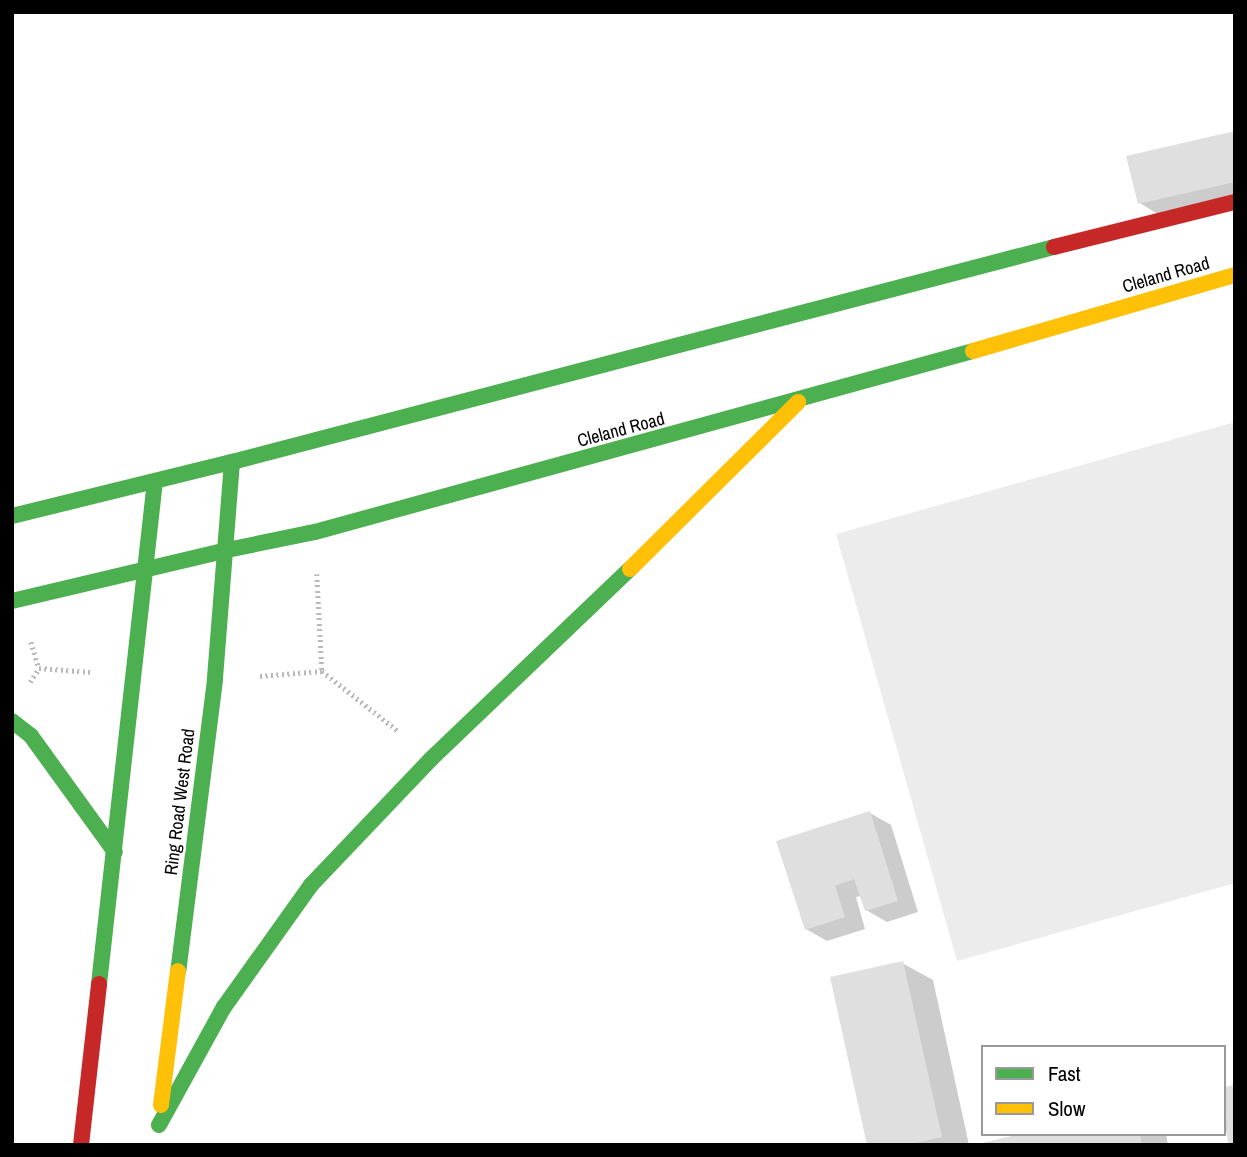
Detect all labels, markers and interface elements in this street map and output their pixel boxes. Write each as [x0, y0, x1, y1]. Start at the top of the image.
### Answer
street label: Cleland Road [1120, 252, 1212, 298]
street label: Cleland Road [575, 408, 667, 452]
street label: Ring Road West Road [160, 728, 200, 876]
legend [981, 1045, 1226, 1136]
text: Fast [1048, 1059, 1081, 1088]
text: Slow [1048, 1094, 1085, 1123]

